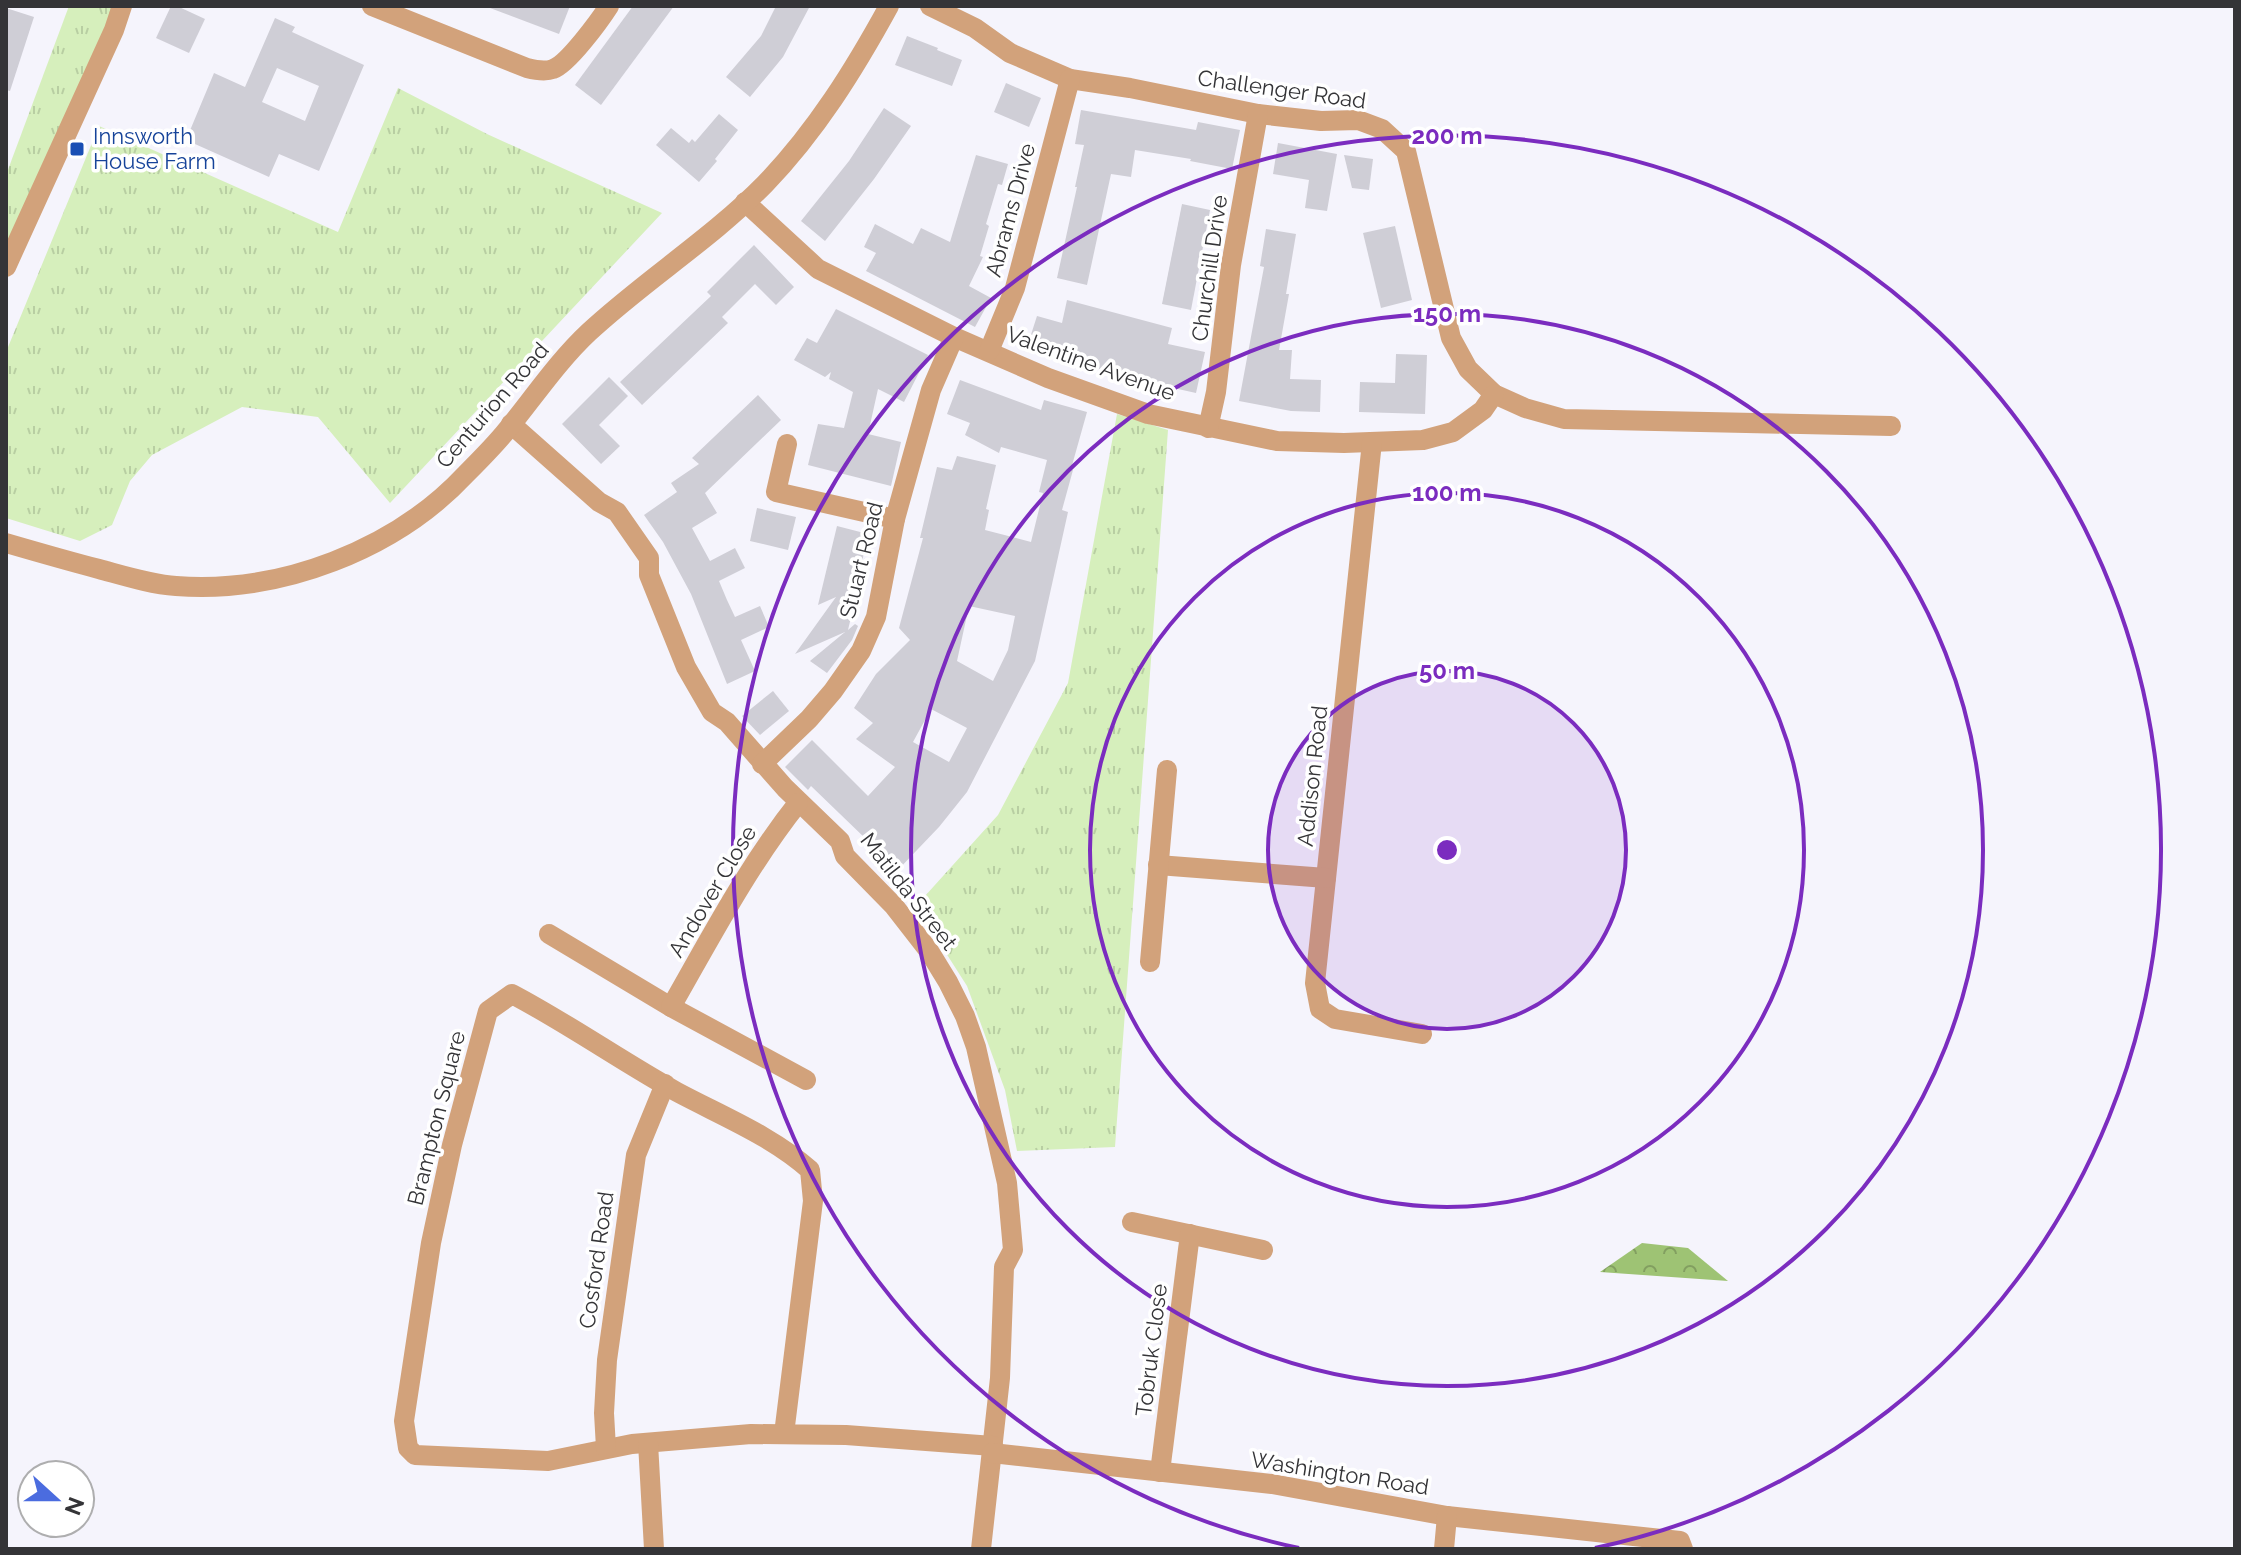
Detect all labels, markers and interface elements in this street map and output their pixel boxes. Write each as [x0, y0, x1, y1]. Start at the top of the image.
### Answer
street label: Challenger Road [1196, 64, 1368, 114]
text: 200 m [1411, 121, 1483, 150]
place label: Innsworth House Farm [93, 123, 216, 174]
marker: Innsworth House Farm [68, 140, 86, 158]
street label: Abrams Drive [980, 140, 1040, 280]
street label: Churchill Drive [1186, 193, 1232, 343]
text: 150 m [1413, 299, 1481, 328]
street label: Valentine Avenue [1003, 320, 1179, 406]
street label: Centurion Road [430, 337, 554, 473]
text: 100 m [1412, 478, 1482, 507]
street label: Stuart Road [834, 499, 888, 621]
text: 50 m [1419, 656, 1475, 685]
street label: Addison Road [1292, 704, 1332, 848]
street label: Andover Close [663, 820, 762, 961]
street label: Matilda Street [855, 827, 963, 955]
centre of rings [1433, 836, 1461, 864]
street label: Brampton Square [402, 1028, 470, 1208]
street label: Cosford Road [574, 1190, 618, 1330]
street label: Tobruk Close [1130, 1282, 1172, 1418]
street label: Washington Road [1249, 1446, 1431, 1500]
north arrow [16, 1459, 96, 1539]
text: N [60, 1494, 90, 1519]

